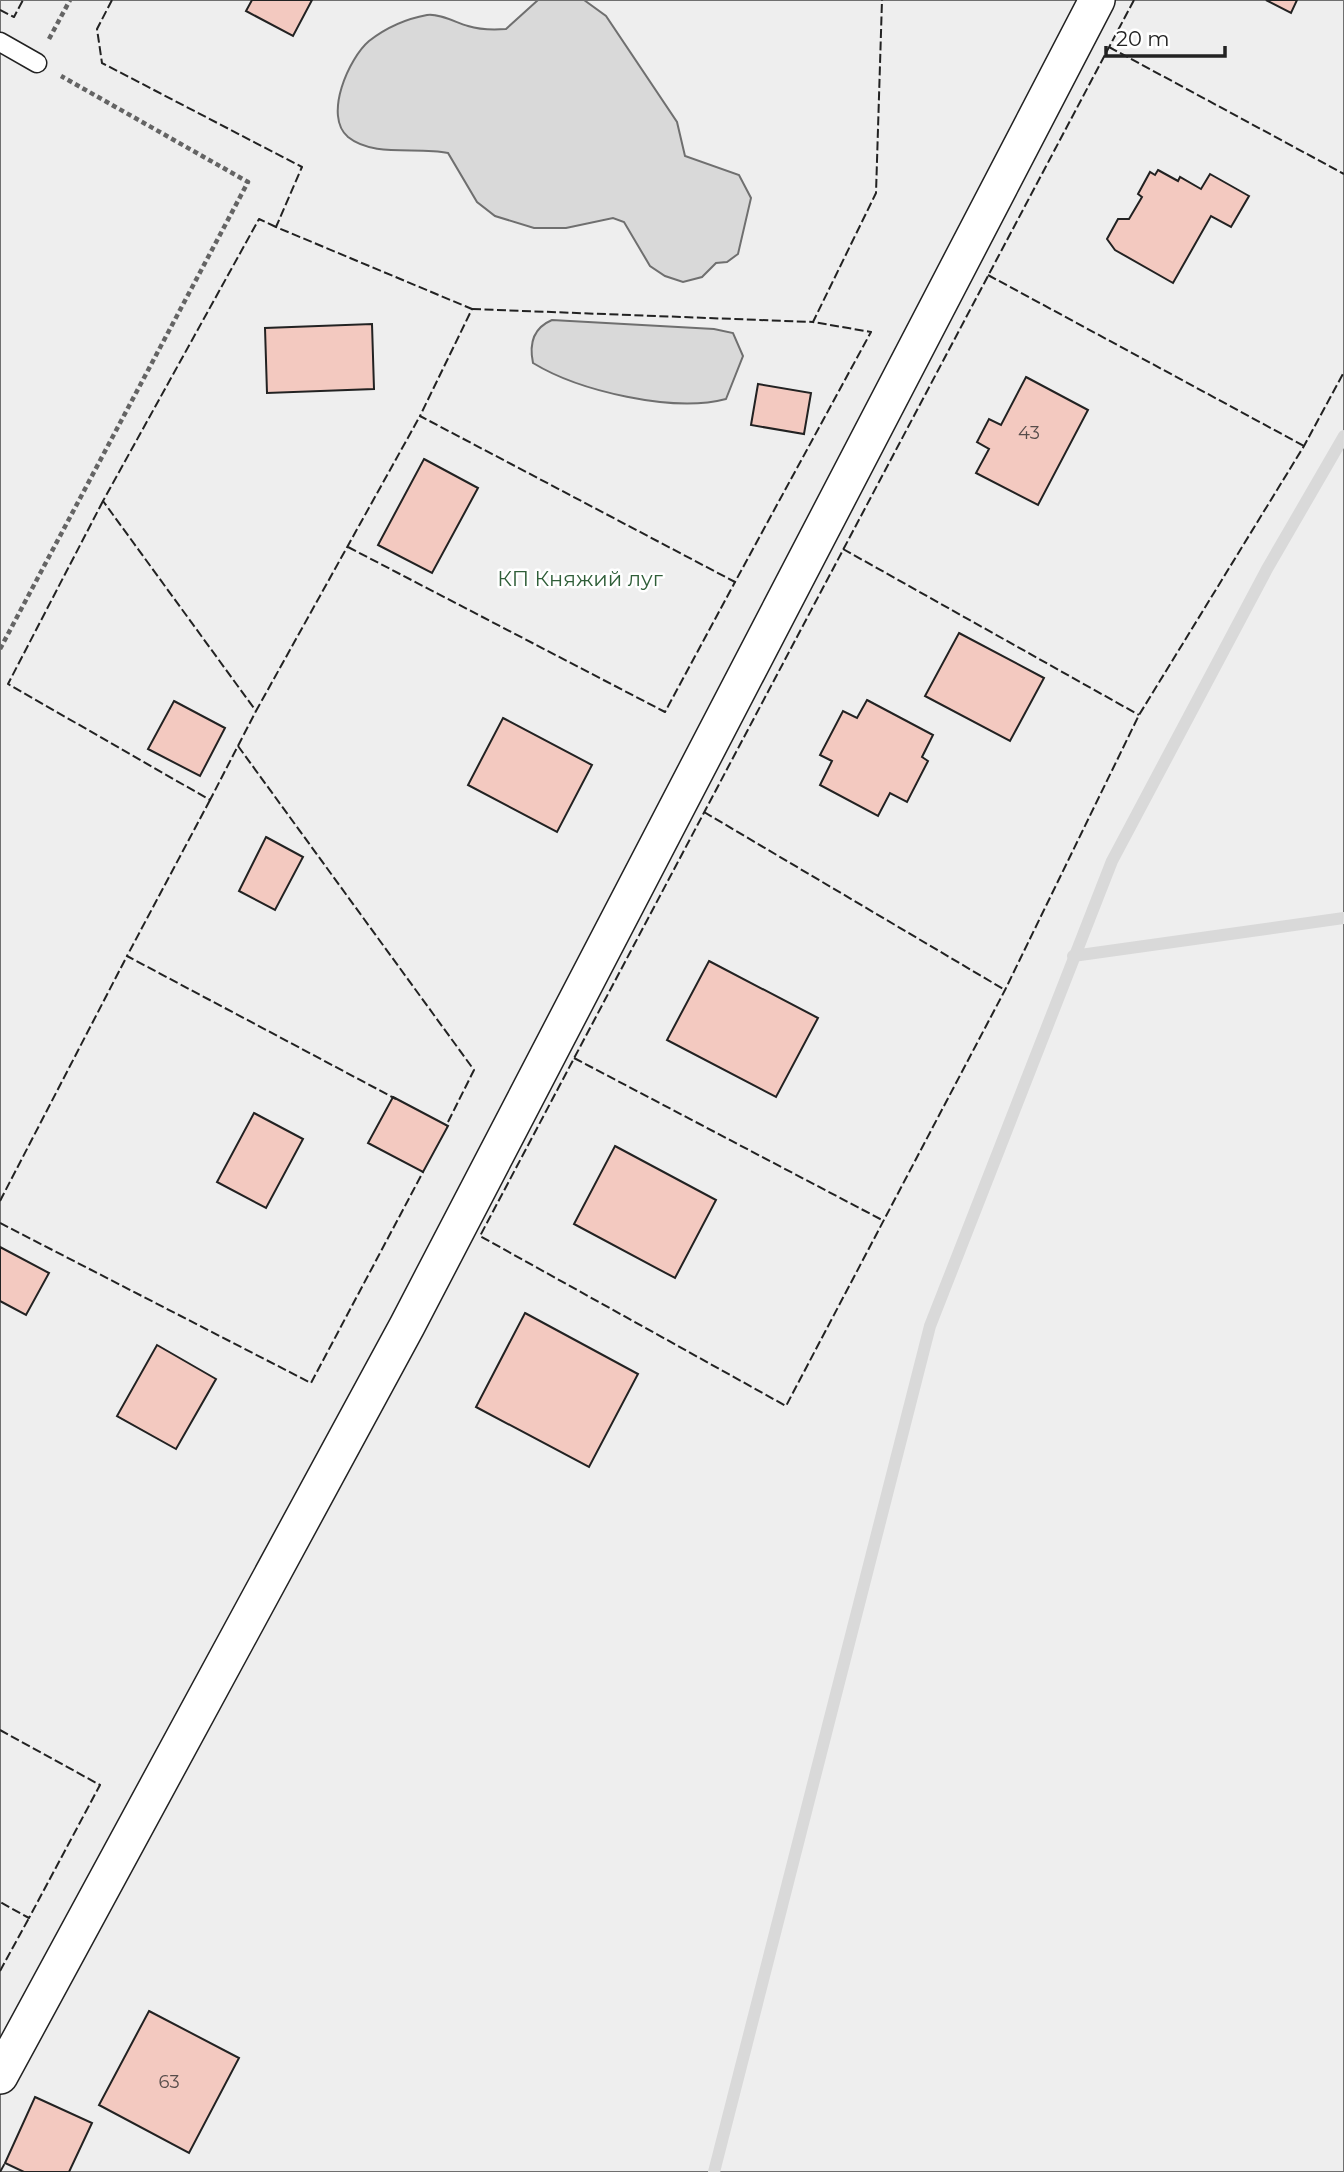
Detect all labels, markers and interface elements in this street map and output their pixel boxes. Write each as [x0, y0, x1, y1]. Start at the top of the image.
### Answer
scale bar [1106, 14, 1225, 58]
text: 20 m [1116, 26, 1170, 51]
house number: 43 [1018, 422, 1040, 444]
park label: КП Княжий луг [497, 566, 663, 591]
house number: 63 [158, 2071, 180, 2093]

